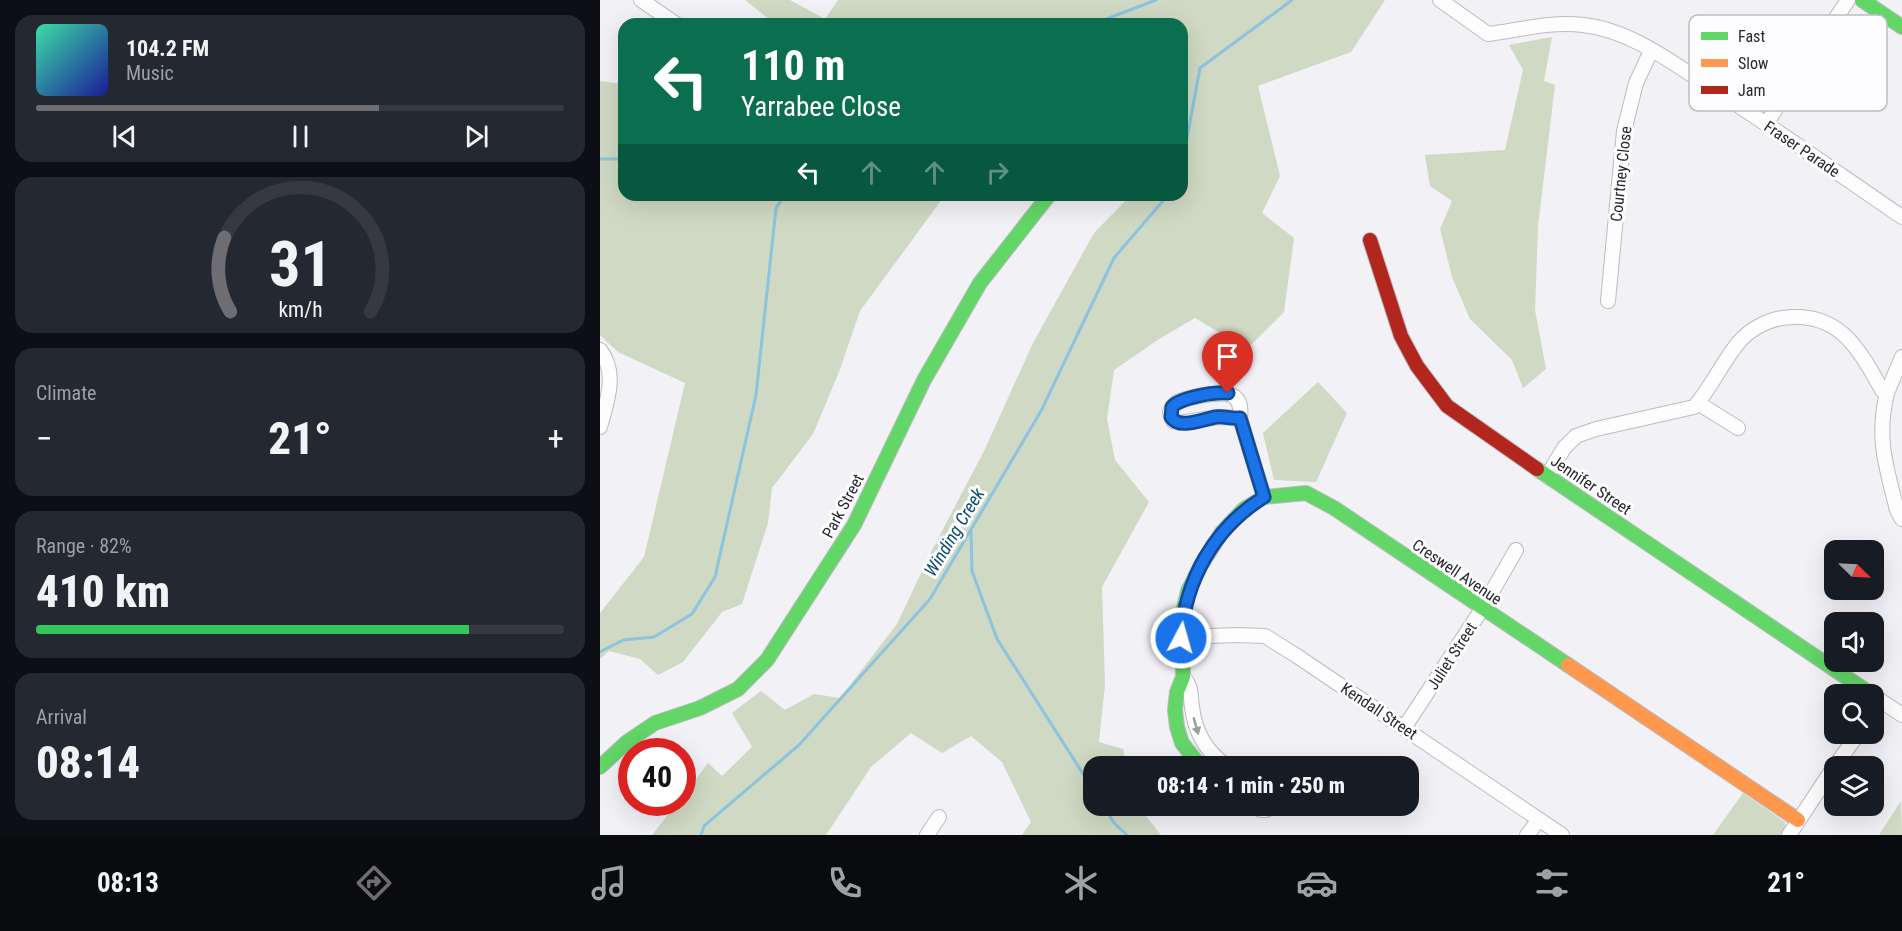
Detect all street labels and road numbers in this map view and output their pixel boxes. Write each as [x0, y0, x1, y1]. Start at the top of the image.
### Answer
street label: Fraser Parade [1761, 117, 1843, 181]
street label: Courtney Close [1607, 125, 1635, 223]
street label: Jennifer Street [1547, 451, 1635, 519]
street label: Park Street [818, 471, 868, 541]
street label: Creswell Avenue [1409, 535, 1505, 609]
street label: Juliet Street [1423, 619, 1481, 693]
street label: Kendall Street [1337, 679, 1421, 744]

